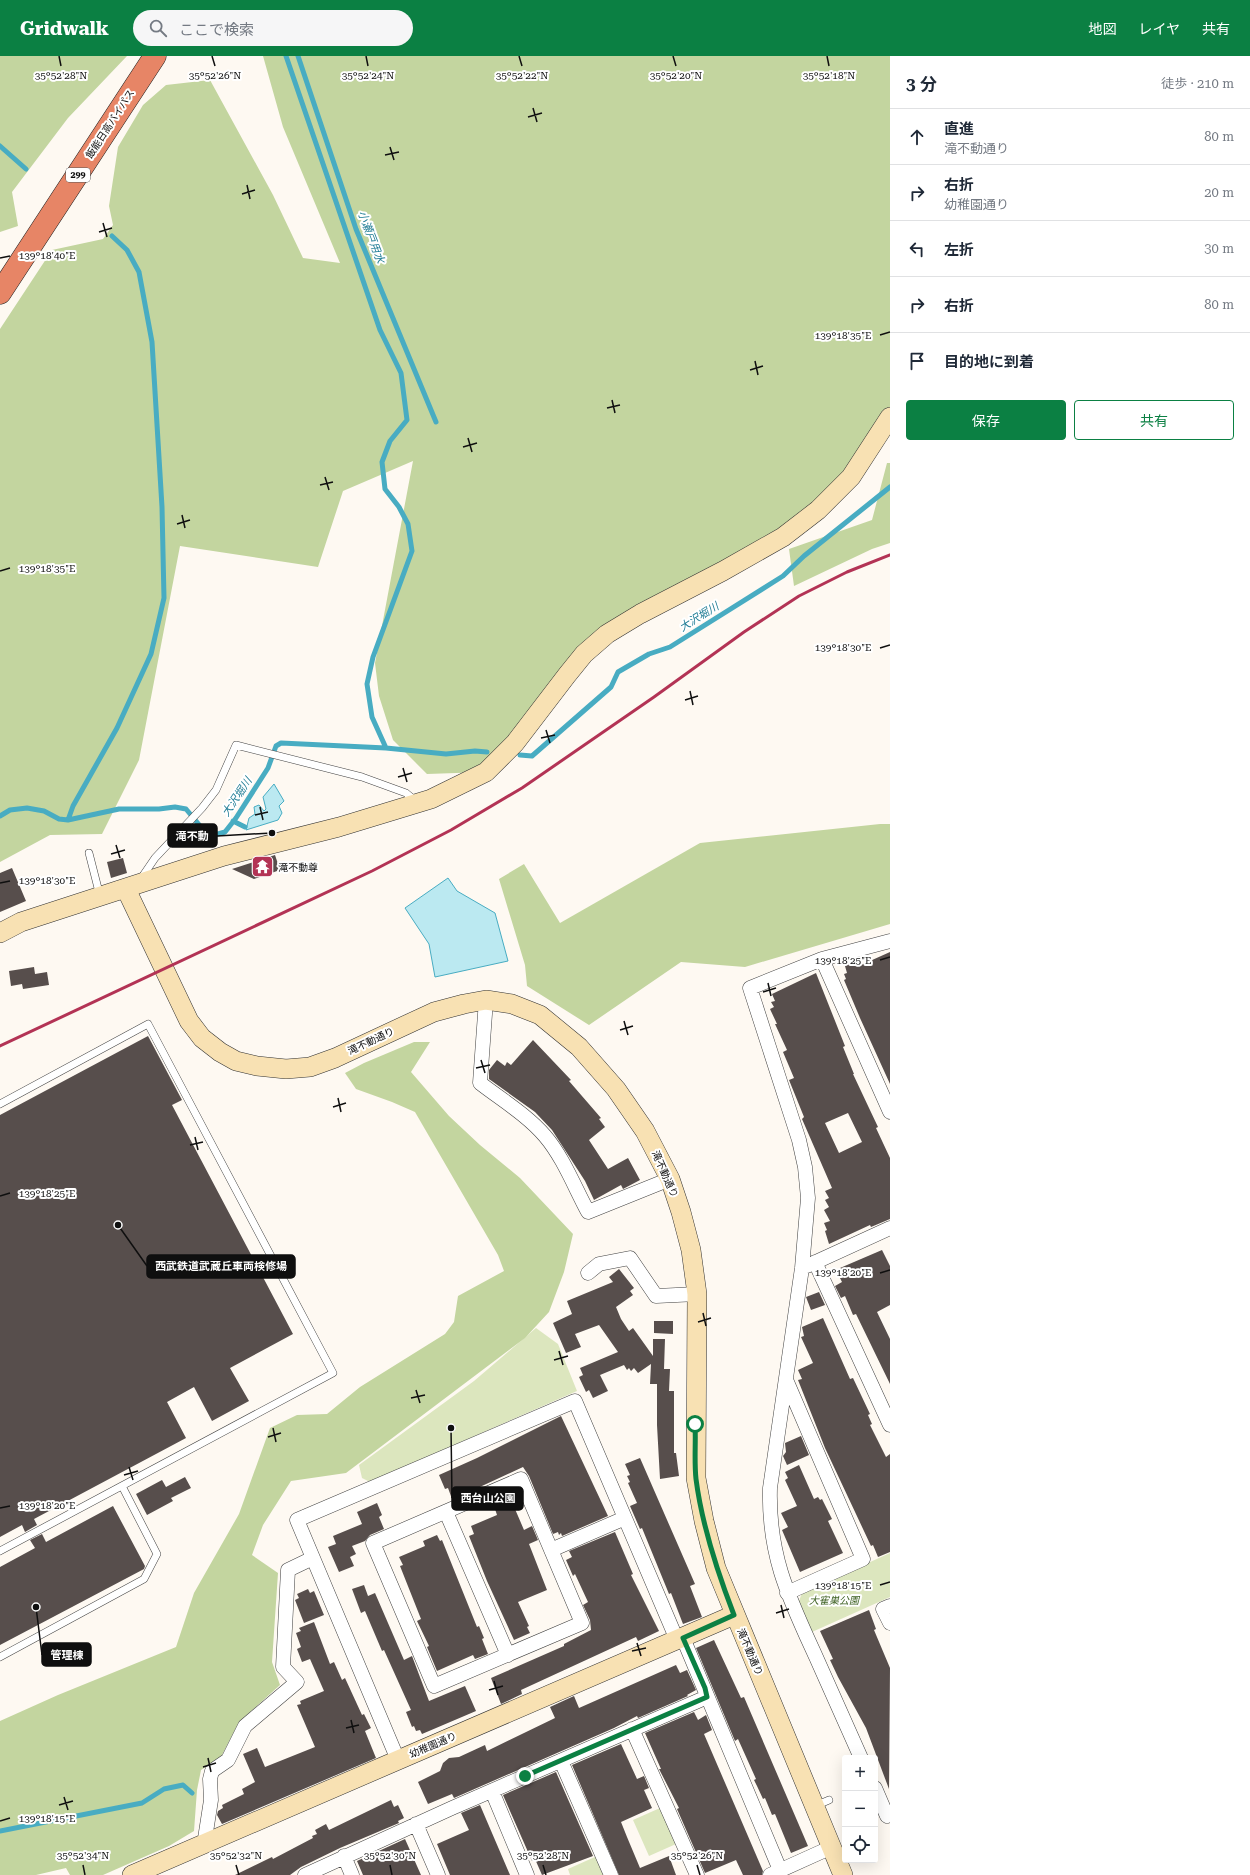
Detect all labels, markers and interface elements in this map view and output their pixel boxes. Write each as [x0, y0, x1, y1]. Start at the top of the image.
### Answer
search box [133, 10, 413, 46]
text: Gridwalk [20, 17, 109, 40]
icon: search [147, 17, 169, 39]
text: ここで検索 [179, 21, 254, 39]
text: 地図 [1088, 21, 1116, 37]
text: レイヤ [1138, 21, 1180, 37]
text: 共有 [1202, 21, 1230, 37]
text: 35°52'28"N [35, 70, 87, 81]
text: 35°52'26"N [189, 70, 241, 81]
text: 35°52'24"N [342, 70, 394, 81]
text: 35°52'22"N [496, 70, 548, 81]
text: 35°52'20"N [650, 70, 702, 81]
text: 35°52'18"N [803, 70, 855, 81]
text: 3 分 [906, 74, 937, 94]
text: 徒歩 · 210 m [1161, 76, 1234, 91]
street label: 飯能日高バイパス [84, 88, 136, 160]
text: 直進 [944, 120, 974, 138]
icon: ahead [906, 126, 928, 148]
text: 80 m [1204, 129, 1234, 144]
text: 滝不動通り [944, 141, 1009, 156]
road number: 299 [66, 168, 90, 182]
text: 右折 [944, 176, 974, 194]
icon: right [906, 182, 928, 204]
text: 20 m [1204, 185, 1234, 200]
text: 幼稚園通り [944, 197, 1009, 212]
water label: 小瀬戸用水 [355, 209, 387, 266]
icon: left [906, 238, 928, 260]
text: 左折 [944, 241, 974, 259]
text: 30 m [1204, 241, 1234, 256]
text: 139°18'40"E [19, 250, 75, 261]
icon: right [906, 294, 928, 316]
text: 右折 [944, 297, 974, 315]
text: 80 m [1204, 297, 1234, 312]
text: 139°18'35"E [815, 330, 871, 341]
icon: arrive [906, 350, 928, 372]
text: 目的地に到着 [944, 353, 1034, 371]
button: 保存 [906, 400, 1066, 440]
button: 共有 [1074, 400, 1234, 440]
text: 139°18'35"E [19, 563, 75, 574]
water label: 大沢堀川 [677, 599, 722, 634]
text: 139°18'30"E [815, 642, 871, 653]
water label: 大沢堀川 [219, 774, 255, 819]
callout: 滝不動 [168, 824, 217, 847]
text: 滝不動 [176, 830, 209, 843]
temple icon: 滝不動尊 [249, 854, 275, 880]
place label: 滝不動尊 [278, 862, 318, 873]
text: 139°18'30"E [19, 875, 75, 886]
text: 139°18'25"E [815, 955, 871, 966]
street label: 滝不動通り [346, 1025, 396, 1057]
street label: 滝不動通り [650, 1149, 680, 1199]
text: 139°18'25"E [19, 1188, 75, 1199]
callout: 西武鉄道武蔵丘車両検修場 [147, 1255, 295, 1278]
text: 西武鉄道武蔵丘車両検修場 [155, 1260, 287, 1273]
text: 139°18'20"E [815, 1267, 871, 1278]
route start [686, 1415, 704, 1433]
callout: 西台山公園 [452, 1487, 523, 1510]
text: 西台山公園 [461, 1492, 516, 1505]
text: 139°18'20"E [19, 1500, 75, 1511]
text: 139°18'15"E [815, 1580, 871, 1591]
park label: 大寉巣公園 [809, 1595, 861, 1606]
street label: 滝不動通り [735, 1627, 765, 1677]
callout: 管理棟 [42, 1643, 91, 1666]
text: 管理棟 [51, 1649, 84, 1662]
street label: 幼稚園通り [408, 1730, 458, 1760]
map controls [842, 1755, 878, 1863]
button: + [842, 1755, 878, 1791]
route end [516, 1767, 534, 1785]
button: − [842, 1791, 878, 1827]
text: 139°18'15"E [19, 1813, 75, 1824]
button: locate [842, 1827, 878, 1863]
text: 35°52'34"N [57, 1850, 109, 1861]
text: 35°52'32"N [210, 1850, 262, 1861]
text: 35°52'30"N [364, 1850, 416, 1861]
text: 35°52'28"N [517, 1850, 569, 1861]
text: 35°52'26"N [671, 1850, 723, 1861]

